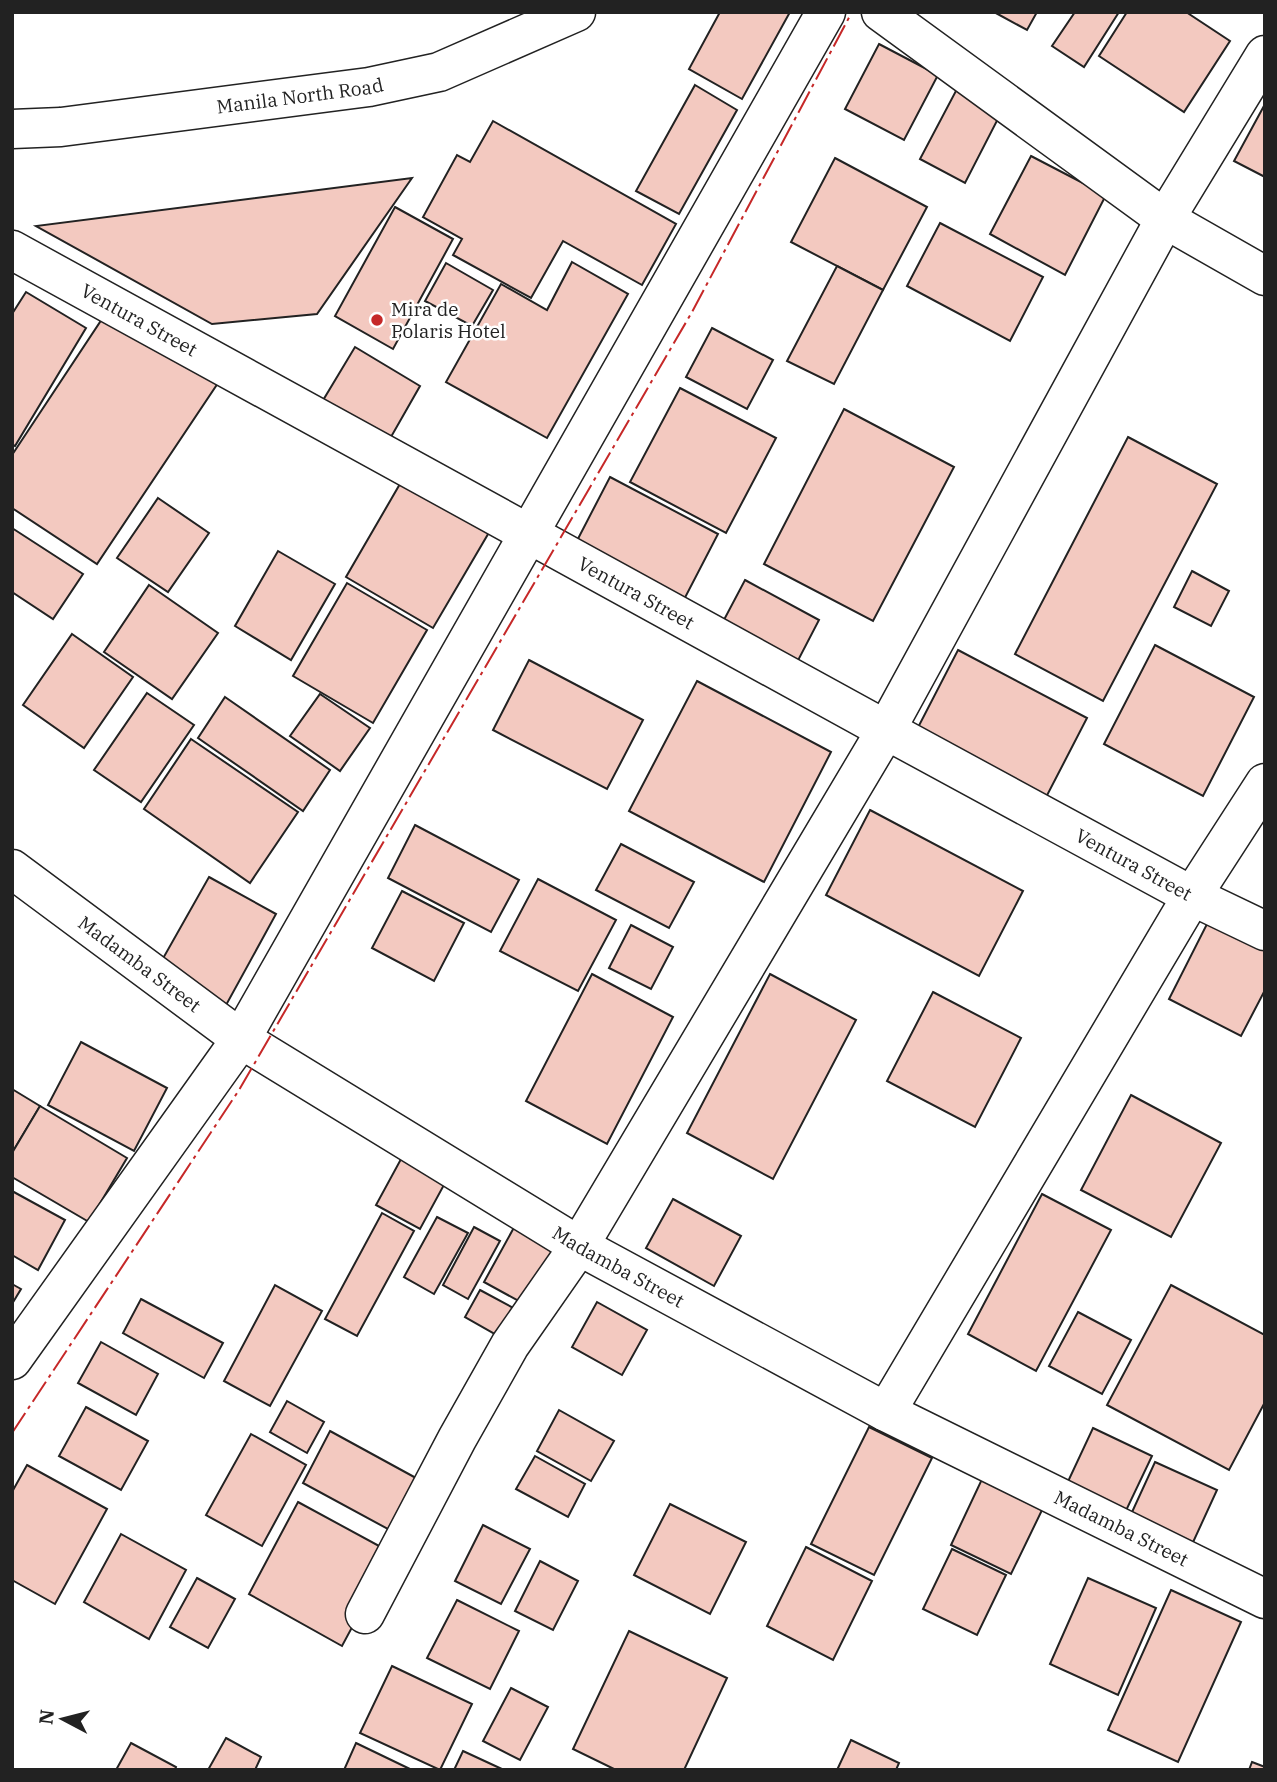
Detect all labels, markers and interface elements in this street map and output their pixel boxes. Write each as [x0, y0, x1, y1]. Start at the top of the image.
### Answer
street label: Manila North Road [215, 72, 386, 119]
street label: Ventura Street [77, 278, 202, 362]
place label: Mira de Polaris Hotel [391, 297, 506, 343]
marker: Mira de Polaris Hotel [369, 312, 385, 328]
street label: Ventura Street [574, 551, 699, 634]
street label: Ventura Street [1071, 823, 1196, 906]
street label: Madamba Street [74, 910, 206, 1017]
street label: Madamba Street [548, 1221, 689, 1313]
street label: Madamba Street [1050, 1485, 1193, 1571]
north arrow [28, 1684, 98, 1754]
text: N [33, 1708, 59, 1726]

